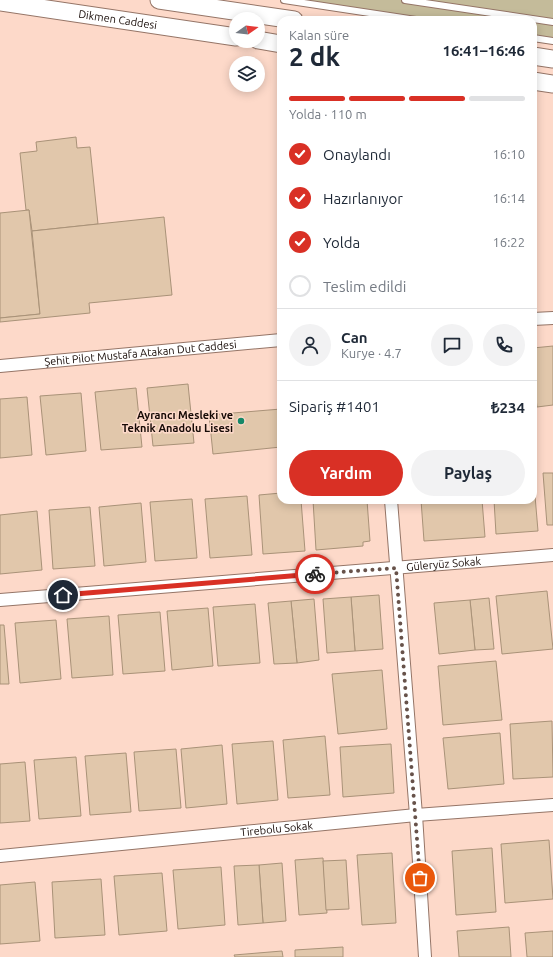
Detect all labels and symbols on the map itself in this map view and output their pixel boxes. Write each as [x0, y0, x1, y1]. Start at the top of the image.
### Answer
street label: Dikmen Caddesi [78, 8, 158, 31]
north arrow [229, 12, 265, 48]
street label: Şehit Pilot Mustafa Atakan Dut Caddesi [44, 338, 237, 368]
place label: Ayrancı Mesleki ve Teknik Anadolu Lisesi [122, 409, 233, 434]
marker: Ayrancı Mesleki ve Teknik Anadolu Lisesi [236, 416, 246, 426]
courier [295, 554, 335, 594]
street label: Güleryüz Sokak [406, 555, 482, 573]
pin [46, 578, 80, 612]
street label: Tirebolu Sokak [240, 819, 314, 838]
pin [403, 861, 437, 895]

